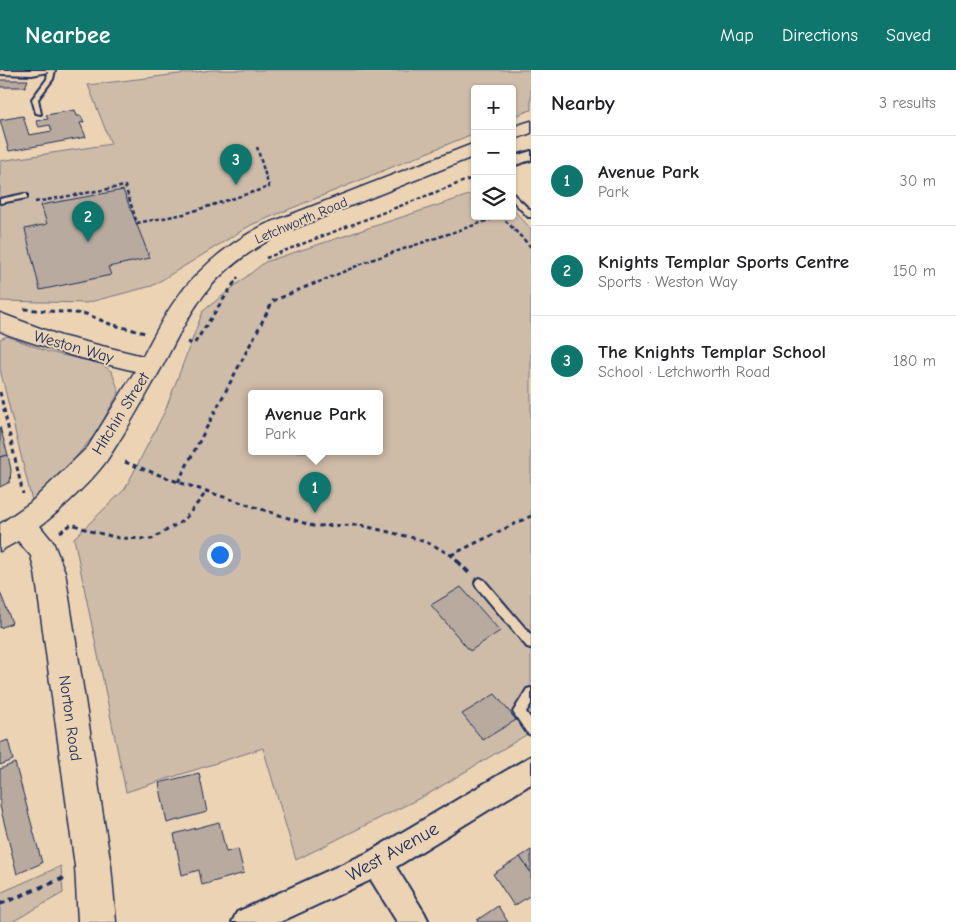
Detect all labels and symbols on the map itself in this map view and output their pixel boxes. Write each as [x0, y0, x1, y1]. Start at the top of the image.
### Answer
pin: 3 [220, 144, 252, 185]
street label: Letchworth Road [252, 193, 350, 248]
pin: 2 [72, 201, 104, 242]
street label: Weston Way [32, 327, 117, 367]
street label: Hitchin Street [88, 369, 153, 458]
pin: 1 [299, 472, 331, 513]
your location [207, 542, 233, 568]
street label: Norton Road [55, 674, 85, 762]
street label: West Avenue [342, 817, 443, 886]

